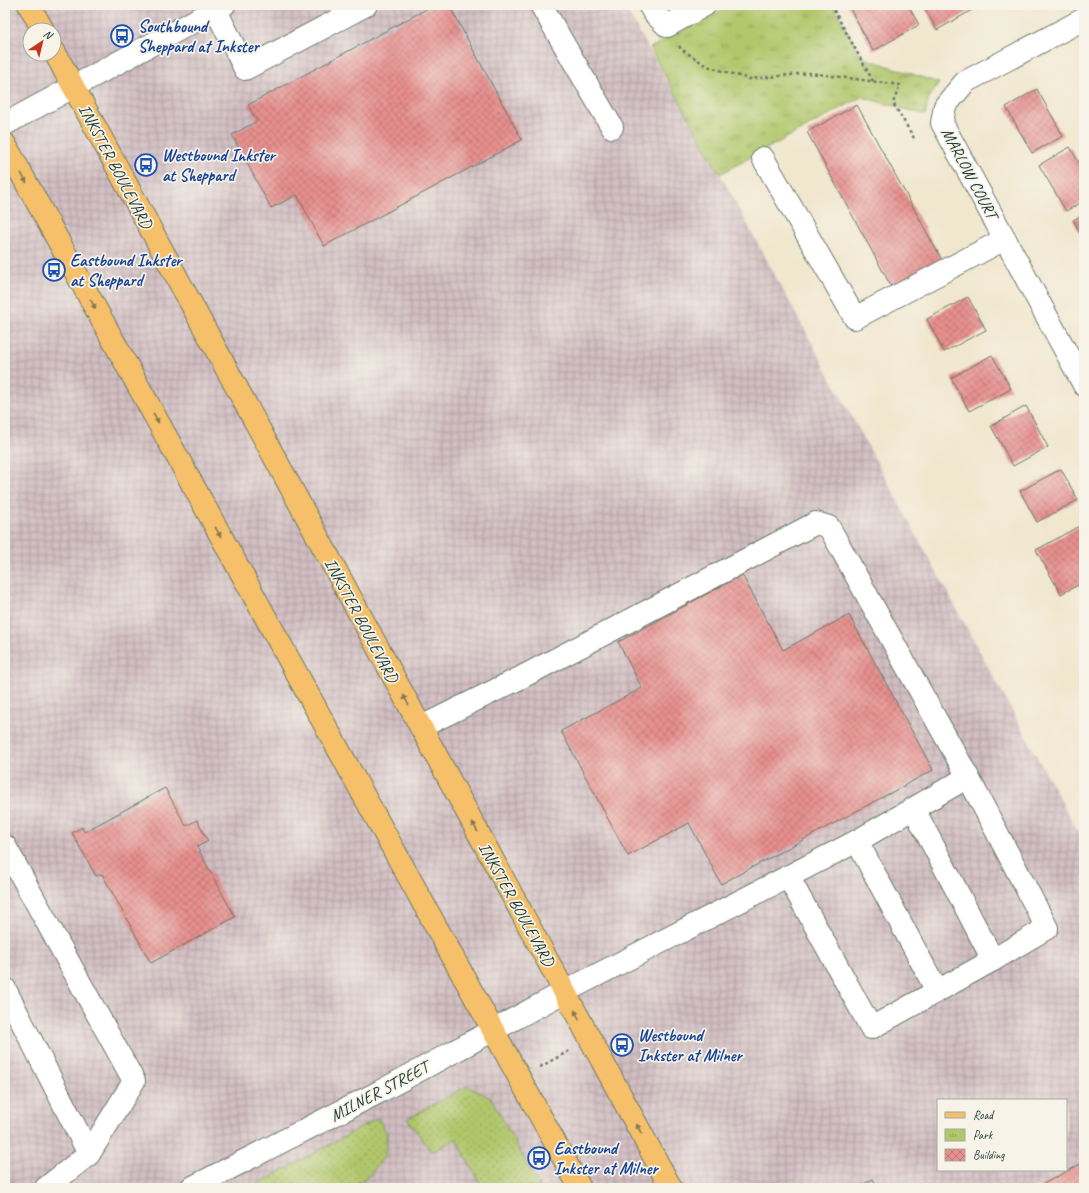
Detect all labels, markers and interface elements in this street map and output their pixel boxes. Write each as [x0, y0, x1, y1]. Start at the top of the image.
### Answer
place label: Southbound Sheppard at Inkster [138, 16, 260, 57]
north arrow [22, 22, 62, 62]
bus stop icon: Southbound Sheppard at Inkster [109, 23, 135, 49]
text: N [41, 26, 56, 43]
street label: INKSTER BOULEVARD [74, 100, 158, 234]
street label: MARLOW COURT [937, 124, 1004, 225]
place label: Westbound Inkster at Sheppard [162, 145, 277, 186]
bus stop icon: Westbound Inkster at Sheppard [133, 152, 159, 178]
one-way arrow [21, 172, 27, 184]
place label: Eastbound Inkster at Sheppard [70, 250, 183, 291]
bus stop icon: Eastbound Inkster at Sheppard [41, 257, 67, 283]
one-way arrow [90, 298, 97, 310]
one-way arrow [152, 412, 159, 424]
one-way arrow [215, 526, 222, 538]
street label: INKSTER BOULEVARD [320, 554, 404, 688]
one-way arrow [403, 694, 409, 706]
one-way arrow [471, 821, 478, 833]
street label: INKSTER BOULEVARD [474, 839, 560, 972]
one-way arrow [574, 1009, 580, 1021]
place label: Westbound Inkster at Milner [638, 1025, 743, 1066]
bus stop icon: Westbound Inkster at Milner [609, 1032, 635, 1058]
street label: MILNER STREET [326, 1055, 436, 1126]
legend [937, 1099, 1067, 1171]
text: Road [973, 1107, 995, 1123]
one-way arrow [636, 1123, 642, 1135]
text: Park [973, 1127, 994, 1143]
place label: Eastbound Inkster at Milner [554, 1138, 659, 1179]
bus stop icon: Eastbound Inkster at Milner [526, 1145, 552, 1171]
text: Building [973, 1147, 1005, 1163]

